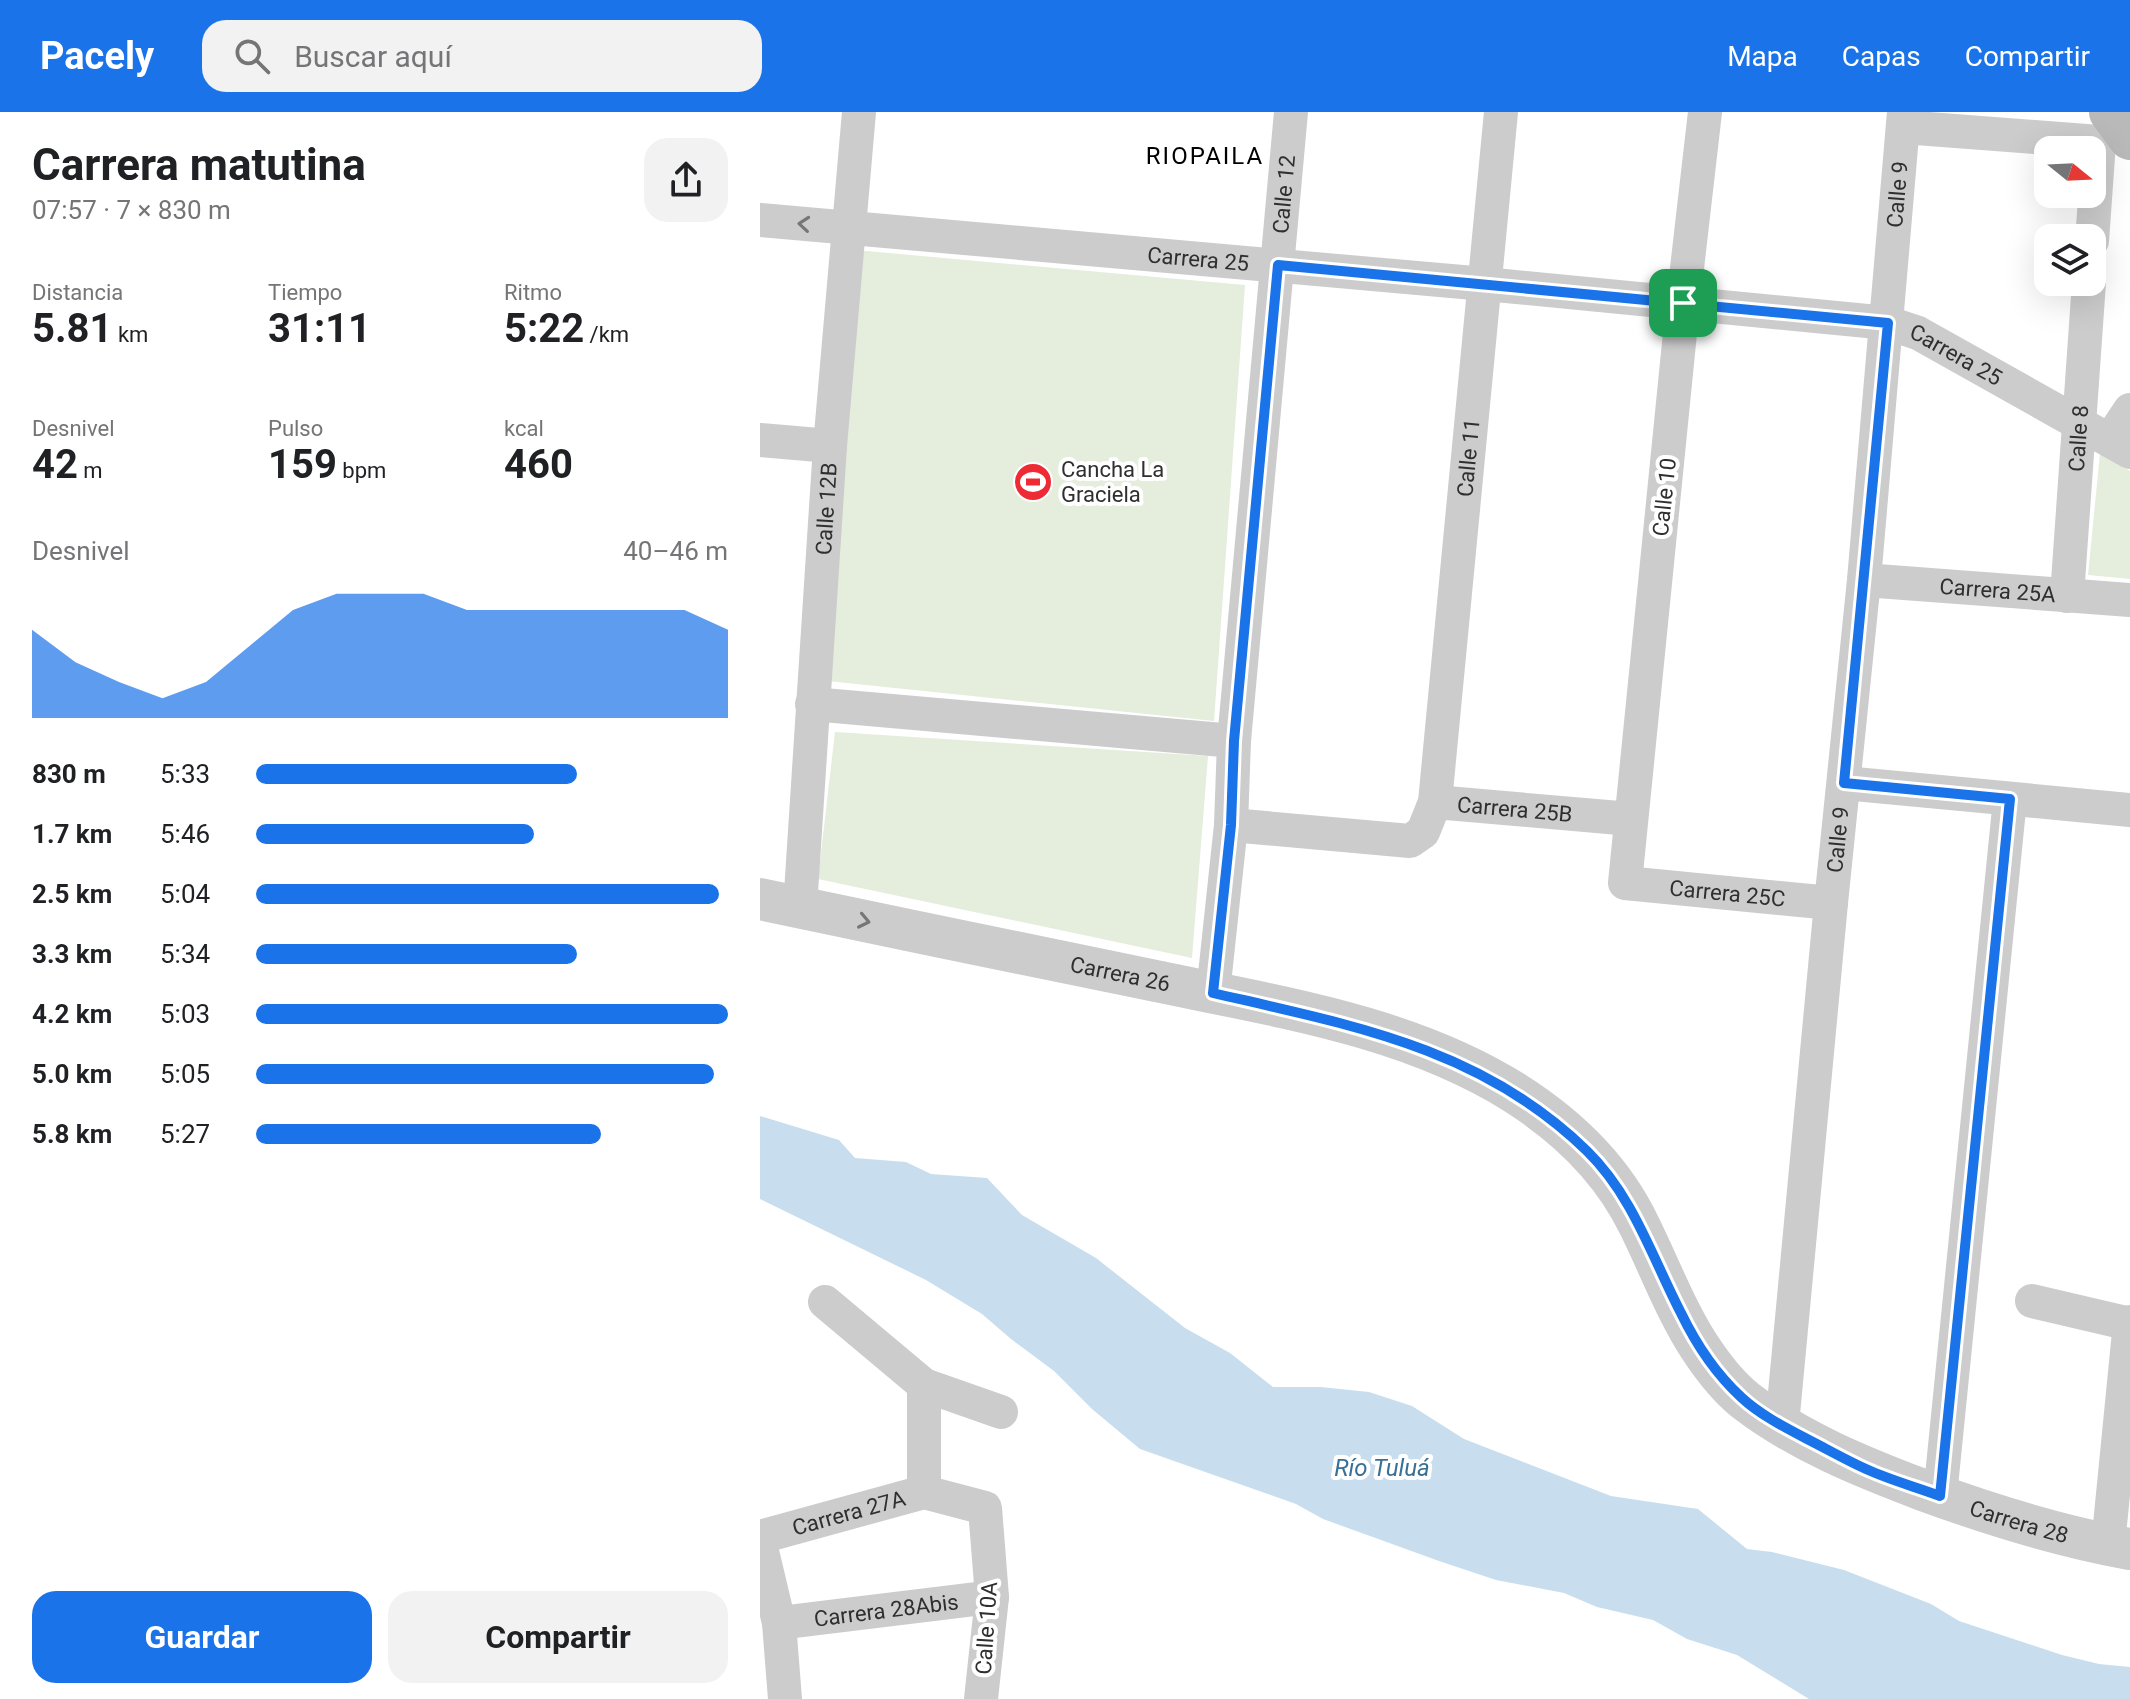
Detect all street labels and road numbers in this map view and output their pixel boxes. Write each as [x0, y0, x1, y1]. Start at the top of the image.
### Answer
street label: Calle 12 [1268, 154, 1300, 235]
street label: Calle 9 [1882, 160, 1913, 229]
street label: Carrera 25 [1146, 242, 1250, 276]
street label: Carrera 25 [1907, 319, 2006, 391]
street label: Calle 8 [2064, 404, 2093, 472]
street label: Calle 11 [1452, 417, 1485, 498]
street label: Calle 10 [1648, 457, 1681, 538]
street label: Calle 12B [811, 462, 842, 556]
street label: Carrera 25A [1939, 574, 2057, 607]
street label: Carrera 25B [1456, 792, 1574, 827]
street label: Calle 9 [1822, 805, 1854, 874]
street label: Carrera 25C [1668, 875, 1786, 911]
street label: Carrera 26 [1068, 952, 1173, 997]
street label: Carrera 27A [789, 1486, 909, 1541]
street label: Carrera 28 [1966, 1495, 2071, 1548]
street label: Calle 10A [971, 1580, 1002, 1675]
street label: Carrera 28Abis [813, 1589, 960, 1632]

